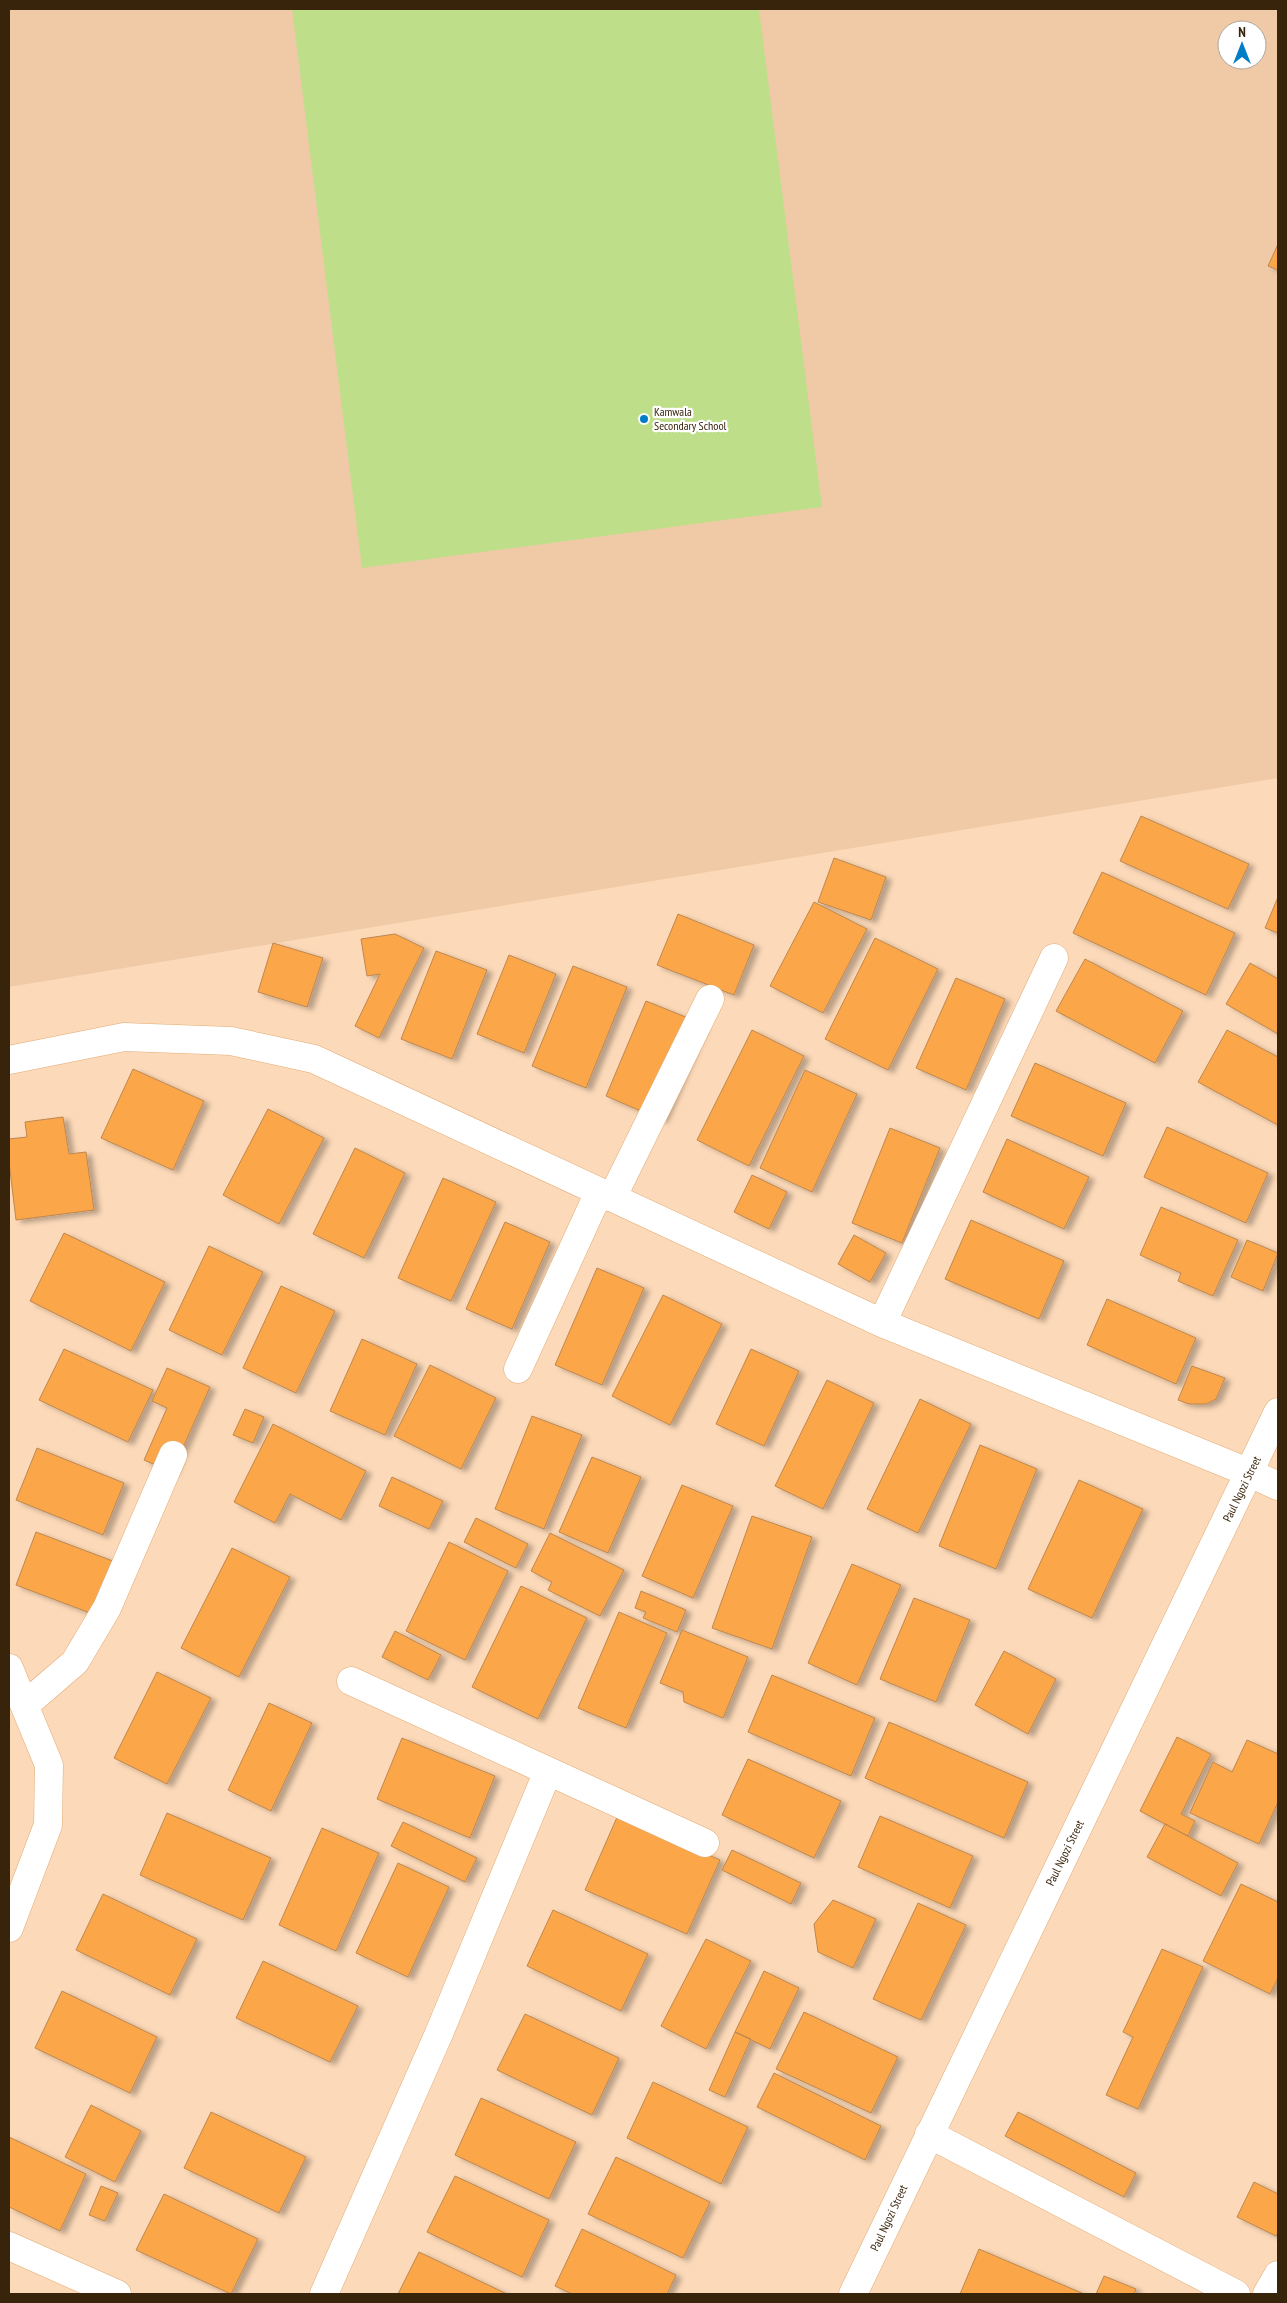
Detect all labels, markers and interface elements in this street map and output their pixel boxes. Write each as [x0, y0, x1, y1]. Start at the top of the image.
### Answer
north arrow [1217, 20, 1267, 70]
text: N [1238, 23, 1246, 41]
place label: Kamwala Secondary School [654, 404, 727, 433]
marker: Kamwala Secondary School [638, 413, 650, 425]
street label: Paul Ngozi Street [1219, 1453, 1264, 1524]
street label: Paul Ngozi Street [1042, 1817, 1087, 1888]
street label: Paul Ngozi Street [867, 2182, 911, 2253]

